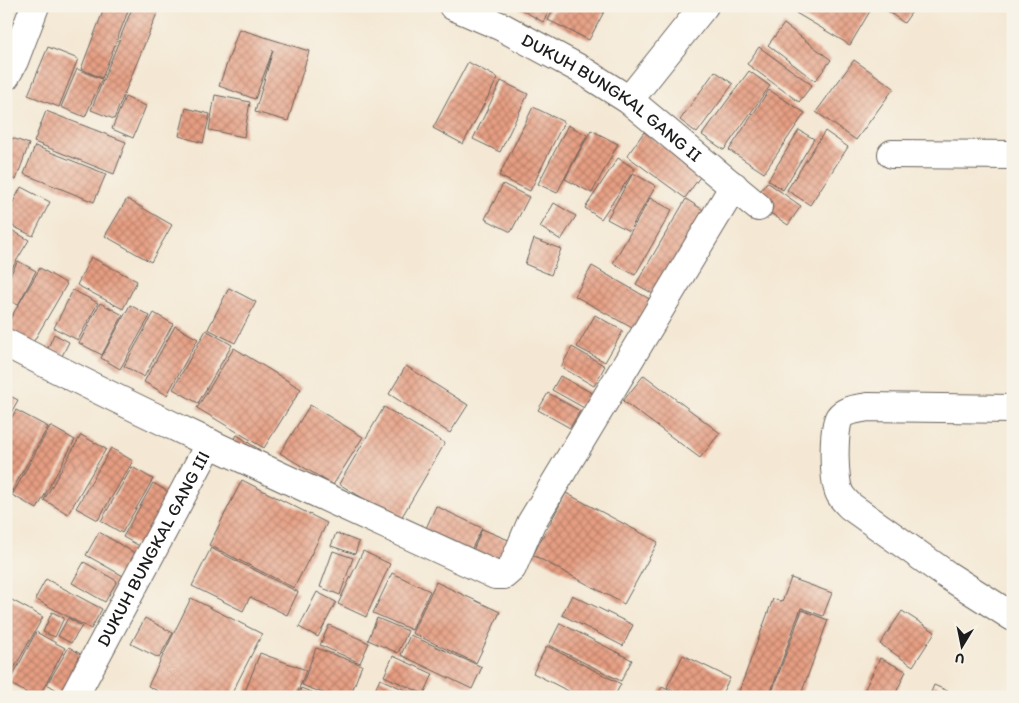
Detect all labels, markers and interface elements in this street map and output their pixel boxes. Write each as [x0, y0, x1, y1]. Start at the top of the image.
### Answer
street label: DUKUH BUNGKAL GANG II [518, 29, 706, 167]
street label: DUKUH BUNGKAL GANG III [92, 447, 215, 650]
north arrow [936, 620, 986, 670]
text: U [954, 649, 966, 667]

